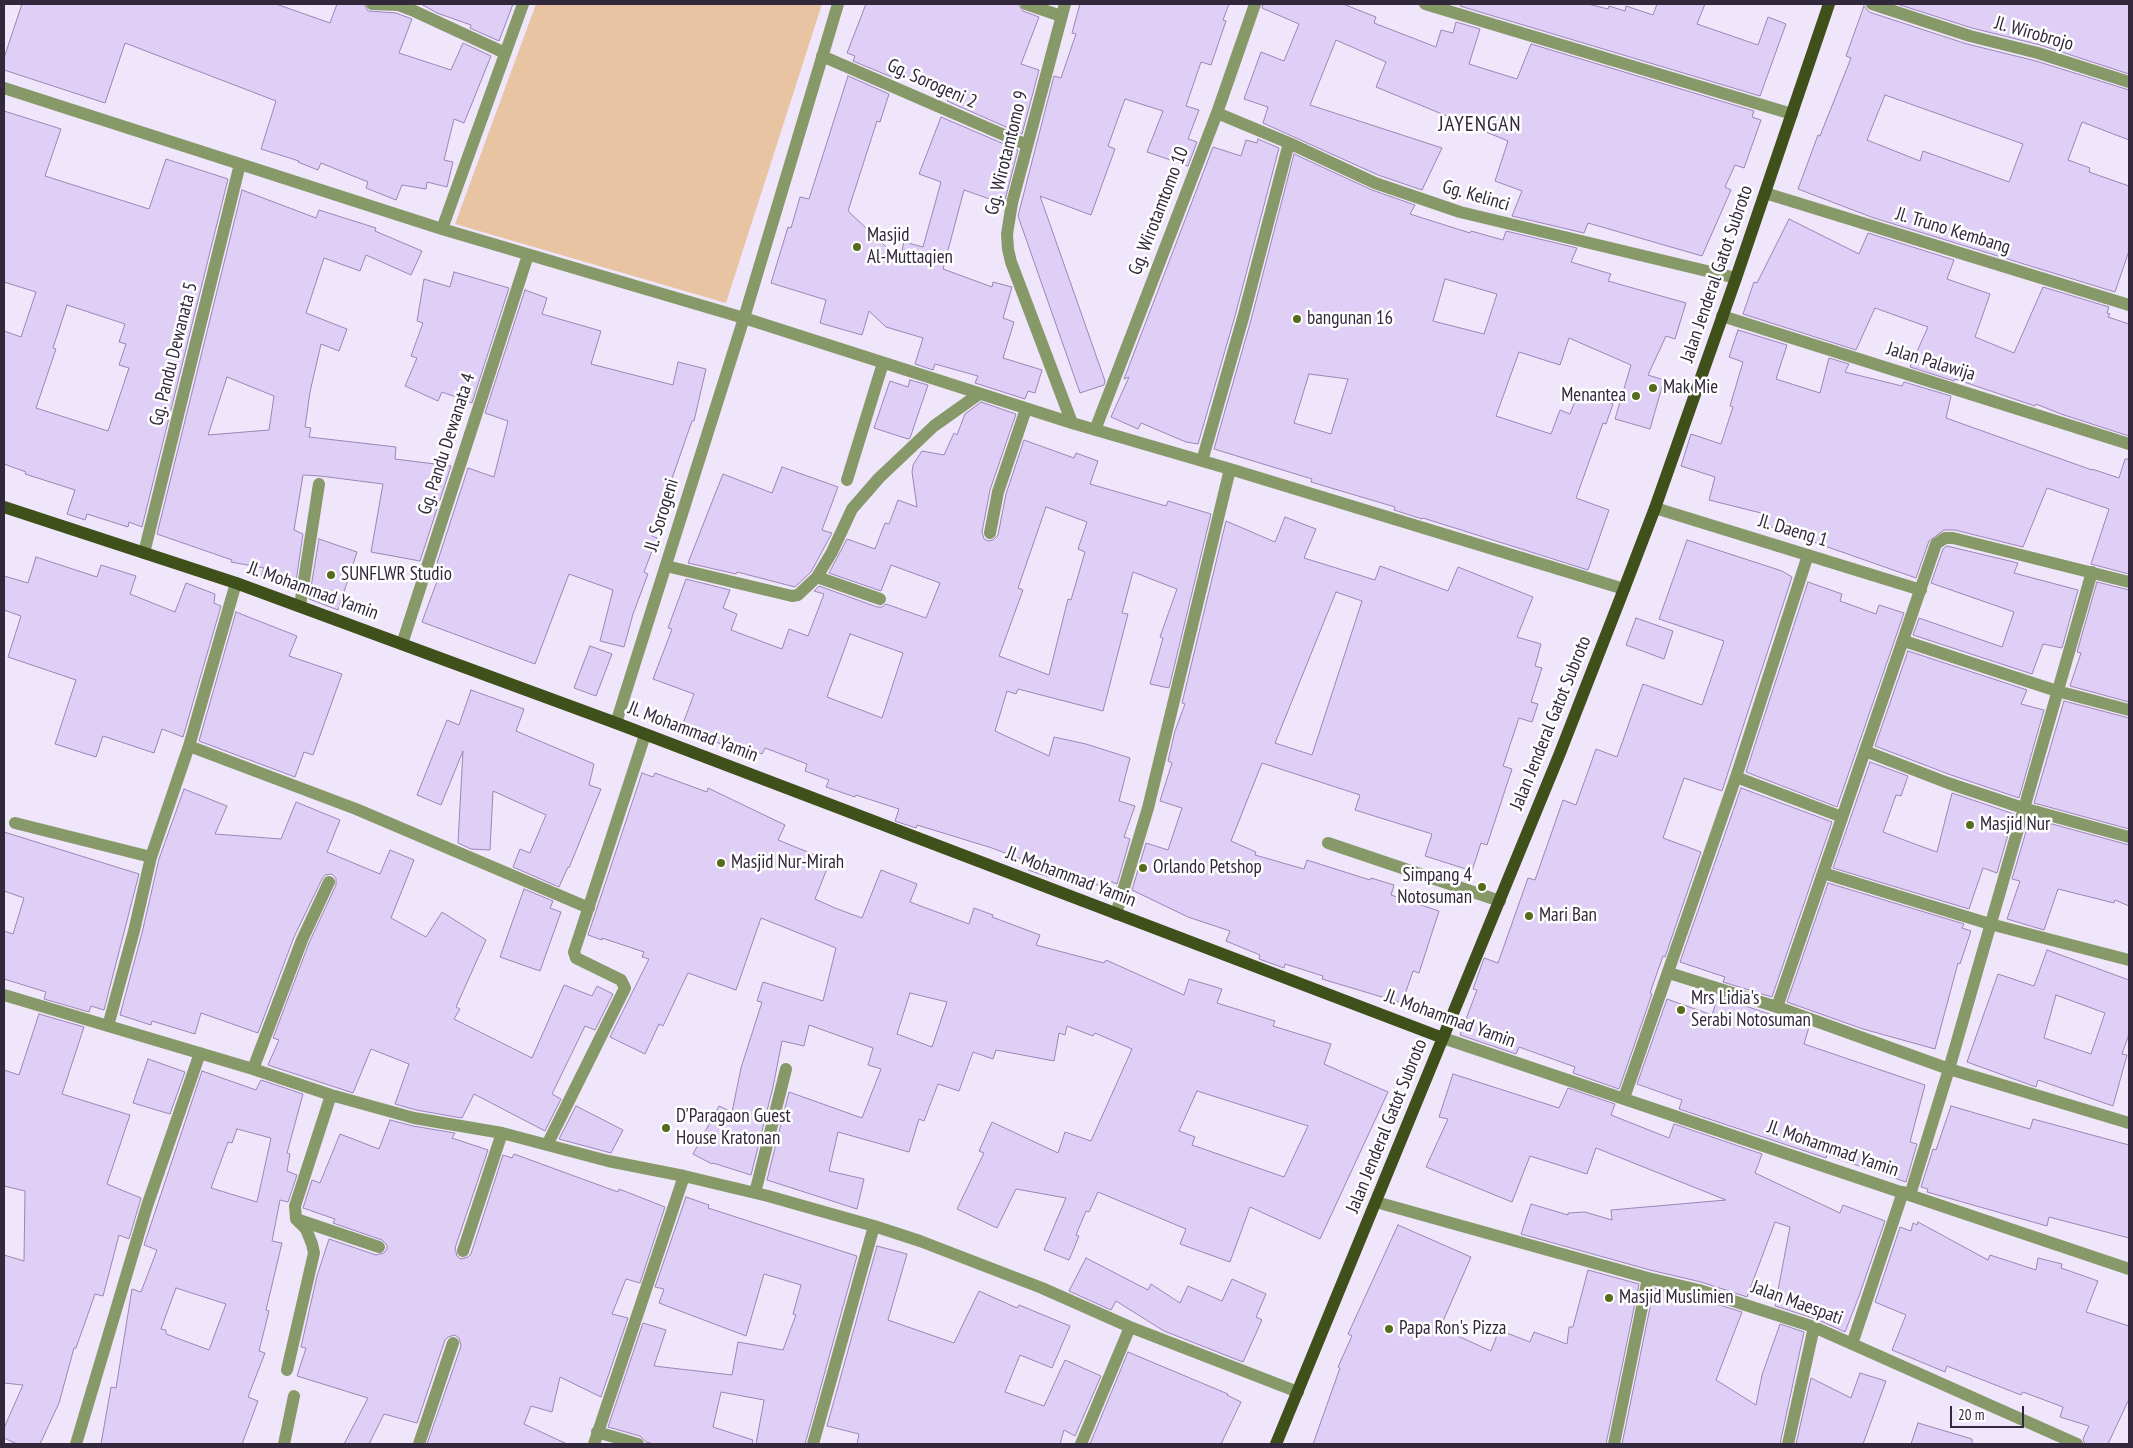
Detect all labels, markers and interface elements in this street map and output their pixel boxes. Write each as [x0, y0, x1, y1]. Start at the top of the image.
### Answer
street label: Jl. Wirobrojo [1992, 12, 2076, 56]
street label: Gg. Sorogeni 2 [884, 54, 980, 114]
street label: Gg. Wirotamtomo 9 [981, 89, 1033, 217]
district label: JAYENGAN [1437, 112, 1523, 138]
street label: Gg. Wirotamtomo 10 [1124, 144, 1194, 278]
street label: Gg. Kelinci [1440, 176, 1512, 216]
street label: Jalan Jenderal Gatot Subroto [1676, 183, 1758, 365]
street label: Jl. Truno Kembang [1893, 203, 2013, 259]
place label: Masjid Al-Muttaqien [867, 225, 953, 269]
marker: Masjid Al-Muttaqien [851, 241, 863, 253]
street label: Gg. Pandu Dewanata 5 [145, 280, 203, 428]
place label: bangunan 16 [1307, 308, 1393, 330]
marker: bangunan 16 [1291, 313, 1303, 325]
street label: Jalan Palawija [1884, 338, 1978, 386]
street label: Gg. Pandu Dewanata 4 [413, 370, 481, 518]
place label: Mak Mie [1663, 377, 1718, 399]
marker: Mak Mie [1647, 382, 1659, 394]
place label: Menantea [1561, 385, 1626, 407]
marker: Menantea [1630, 390, 1642, 402]
street label: Jl. Sorogeni [640, 476, 684, 554]
street label: Jl. Daeng 1 [1756, 510, 1830, 552]
street label: Jl. Mohammad Yamin [245, 557, 381, 625]
place label: SUNFLWR Studio [341, 564, 452, 586]
marker: SUNFLWR Studio [325, 569, 337, 581]
street label: Jalan Jenderal Gatot Subroto [1506, 633, 1596, 813]
street label: Jl. Mohammad Yamin [625, 697, 761, 767]
place label: Masjid Nur [1980, 814, 2050, 836]
marker: Masjid Nur [1964, 819, 1976, 831]
street label: Jl. Mohammad Yamin [1003, 842, 1139, 912]
place label: Masjid Nur-Mirah [731, 852, 844, 874]
marker: Masjid Nur-Mirah [715, 857, 727, 869]
place label: Orlando Petshop [1153, 857, 1262, 879]
marker: Orlando Petshop [1137, 862, 1149, 874]
place label: Simpang 4 Notosuman [1397, 865, 1472, 909]
marker: Simpang 4 Notosuman [1476, 881, 1488, 893]
place label: Mari Ban [1539, 905, 1597, 927]
marker: Mari Ban [1523, 910, 1535, 922]
street label: Jl. Mohammad Yamin [1382, 985, 1518, 1053]
place label: Mrs Lidia's Serabi Notosuman [1691, 988, 1811, 1032]
marker: Mrs Lidia's Serabi Notosuman [1675, 1004, 1687, 1016]
street label: Jalan Jenderal Gatot Subroto [1342, 1036, 1432, 1216]
place label: D'Paragaon Guest House Kratonan [676, 1106, 791, 1150]
street label: Jl. Mohammad Yamin [1764, 1116, 1902, 1182]
marker: D'Paragaon Guest House Kratonan [660, 1122, 672, 1134]
street label: Jalan Maespati [1748, 1276, 1846, 1330]
place label: Masjid Muslimien [1619, 1287, 1734, 1309]
marker: Masjid Muslimien [1603, 1292, 1615, 1304]
place label: Papa Ron's Pizza [1399, 1318, 1506, 1340]
marker: Papa Ron's Pizza [1383, 1323, 1395, 1335]
scale bar [1953, 1396, 2027, 1428]
text: 20 m [1958, 1405, 1984, 1424]

